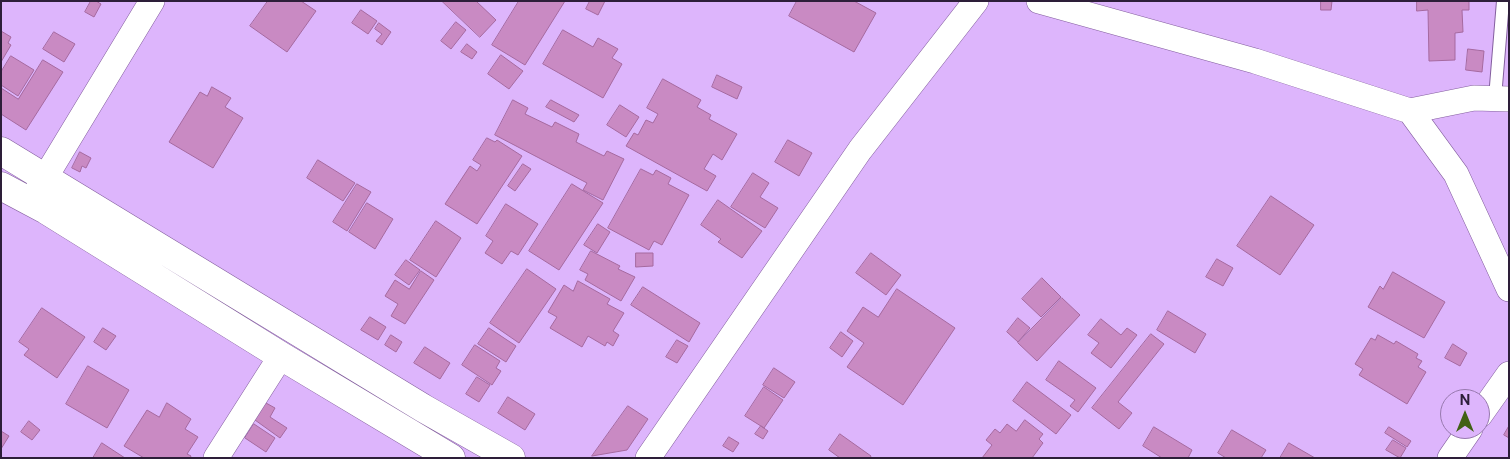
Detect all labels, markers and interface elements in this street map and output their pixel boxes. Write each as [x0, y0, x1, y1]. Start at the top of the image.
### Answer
north arrow [1440, 389, 1490, 439]
text: N [1460, 392, 1470, 408]

